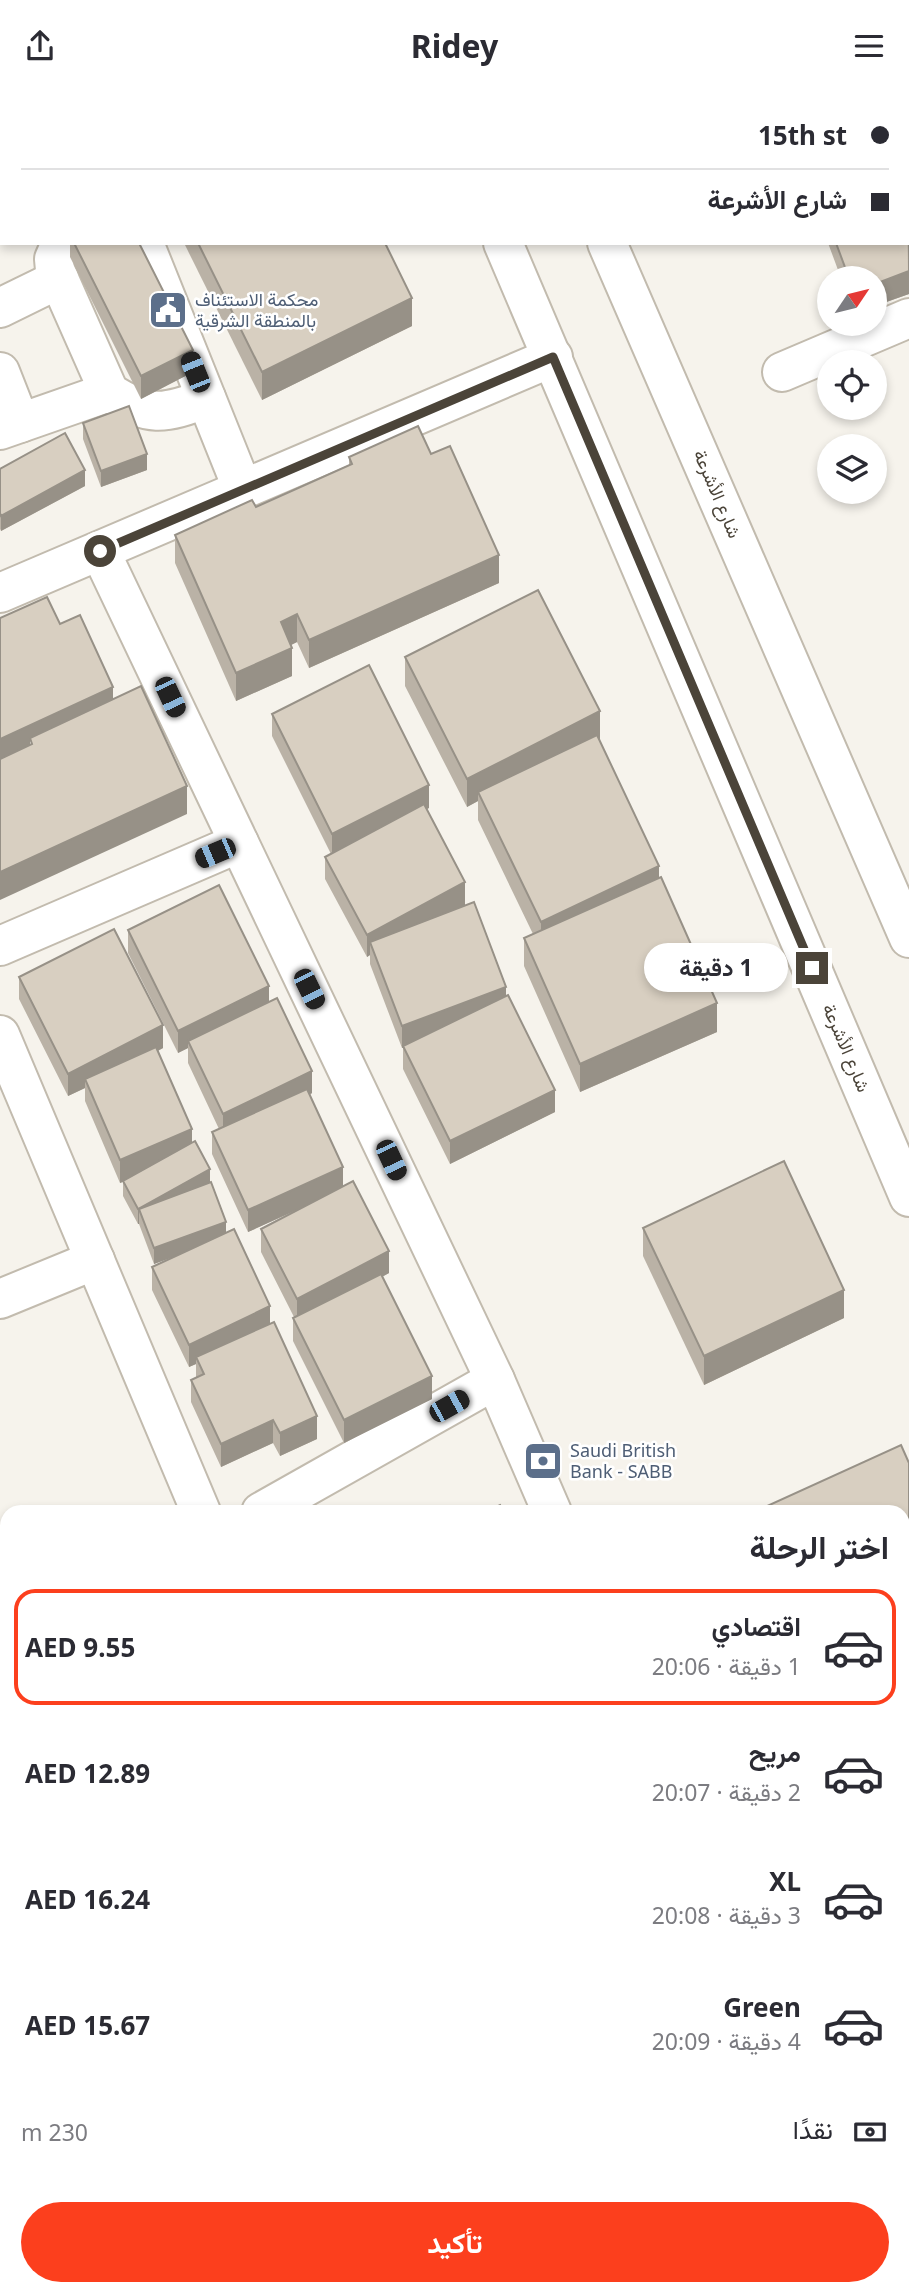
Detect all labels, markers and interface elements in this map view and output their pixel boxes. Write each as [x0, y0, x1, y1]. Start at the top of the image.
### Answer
text: Ridey [411, 24, 498, 67]
icon: share [21, 27, 59, 65]
icon: menu [850, 27, 888, 65]
text: 15th st [758, 117, 847, 153]
text: شارع الأشرعة [708, 181, 847, 217]
north arrow [817, 266, 887, 336]
map controls [817, 266, 887, 504]
place label: محكمة الاستئناف بالمنطقة الشرقية [195, 287, 318, 332]
public building icon: محكمة الاستئناف بالمنطقة الشرقية [147, 289, 189, 331]
car [178, 349, 213, 395]
button: locate [817, 350, 887, 420]
button: layers [817, 434, 887, 504]
street label: شارع الأشرعة [688, 446, 747, 542]
route start [84, 535, 116, 567]
car [152, 674, 189, 720]
car [192, 835, 239, 871]
callout: 1 دقيقة [644, 943, 788, 993]
text: 1 دقيقة [679, 951, 753, 983]
route end [796, 952, 828, 984]
car [291, 966, 328, 1012]
street label: شارع الأشرعة [817, 1000, 876, 1096]
car [373, 1137, 410, 1183]
car [426, 1387, 473, 1425]
place label: Saudi British Bank - SABB [570, 1438, 676, 1483]
bank icon: Saudi British Bank - SABB [522, 1440, 564, 1482]
text: اختر الرحلة [749, 1525, 889, 1568]
text: اقتصادي [712, 1608, 801, 1644]
icon: car [822, 1616, 885, 1679]
text: AED 9.55 [25, 1629, 135, 1665]
text: 1 دقيقة · 20:06 [652, 1650, 801, 1682]
text: مريح [749, 1734, 801, 1770]
icon: car [822, 1742, 885, 1805]
text: AED 12.89 [25, 1755, 150, 1791]
text: 2 دقيقة · 20:07 [652, 1776, 801, 1808]
text: XL [769, 1863, 801, 1899]
icon: car [822, 1868, 885, 1931]
text: AED 16.24 [25, 1881, 150, 1917]
text: 3 دقيقة · 20:08 [652, 1899, 801, 1931]
text: Green [723, 1989, 801, 2025]
icon: car [822, 1994, 885, 2057]
text: AED 15.67 [25, 2007, 150, 2043]
text: 4 دقيقة · 20:09 [652, 2025, 801, 2057]
text: نقدًا [793, 2111, 833, 2147]
icon: cash [851, 2113, 889, 2151]
text: 230 m [21, 2116, 88, 2148]
button: تأكيد [21, 2202, 889, 2282]

